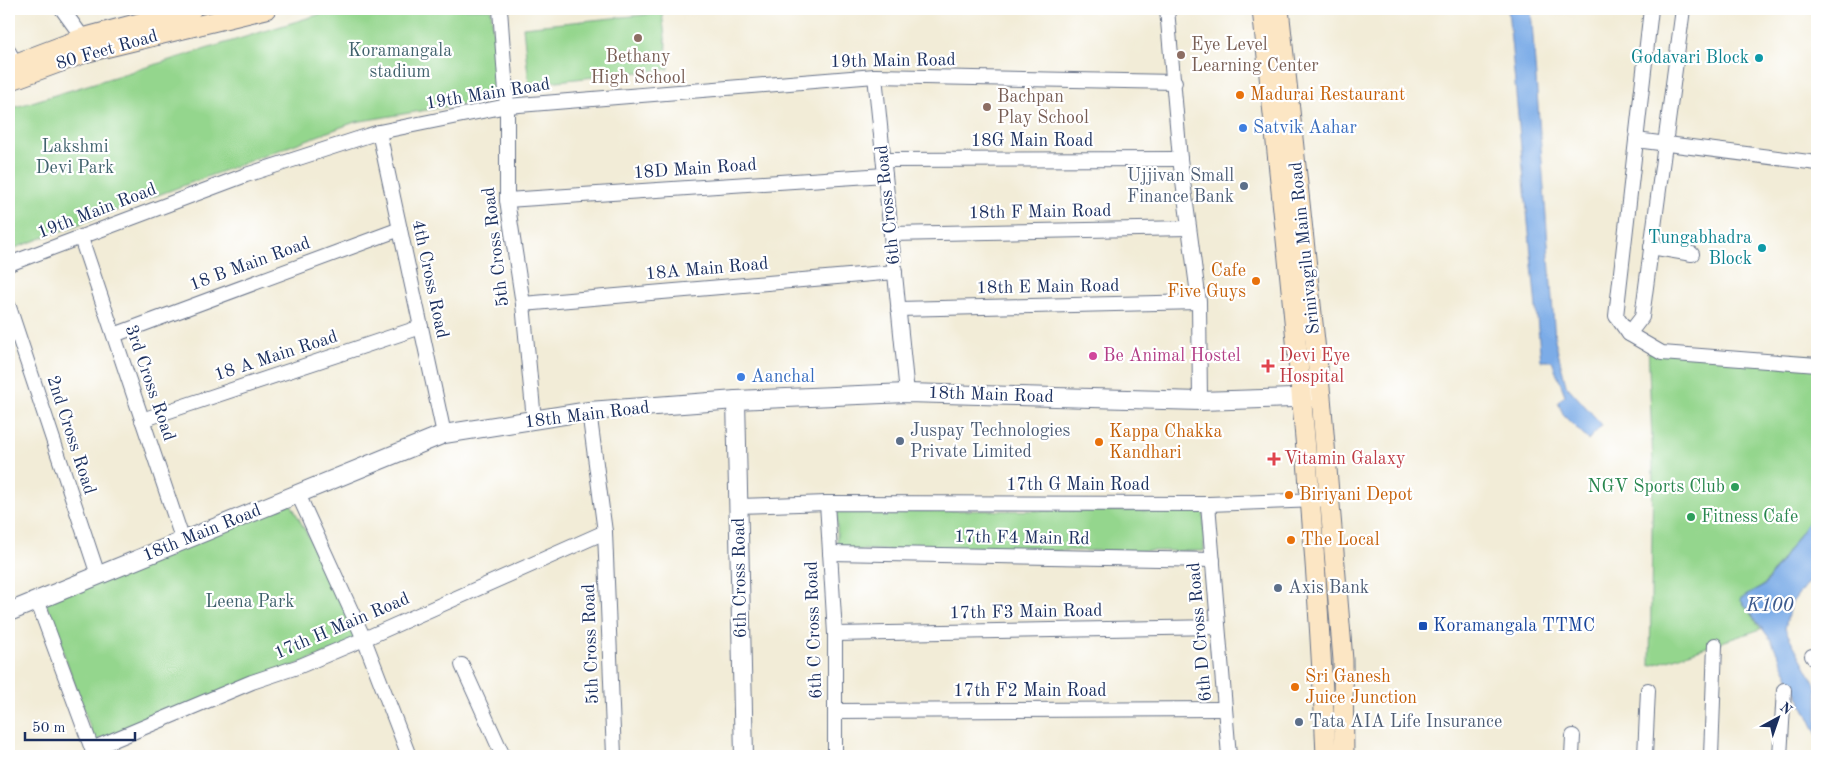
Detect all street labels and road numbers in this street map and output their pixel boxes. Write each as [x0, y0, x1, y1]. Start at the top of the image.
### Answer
street label: 80 Feet Road [54, 27, 160, 73]
street label: 19th Main Road [830, 51, 956, 71]
street label: 19th Main Road [425, 75, 551, 113]
street label: 18G Main Road [971, 132, 1093, 150]
street label: 6th Cross Road [873, 144, 903, 266]
street label: 18D Main Road [633, 156, 757, 182]
street label: Srinivagilu Main Road [1287, 161, 1323, 335]
street label: 19th Main Road [35, 180, 159, 242]
street label: 5th Cross Road [480, 186, 512, 308]
street label: 18th F Main Road [968, 202, 1112, 222]
street label: 4th Cross Road [409, 218, 451, 340]
street label: 18 B Main Road [187, 234, 313, 294]
street label: 18A Main Road [645, 255, 769, 283]
street label: 18th E Main Road [976, 277, 1120, 297]
street label: 3rd Cross Road [122, 323, 178, 443]
street label: 18 A Main Road [212, 328, 340, 384]
street label: 2nd Cross Road [43, 373, 99, 497]
street label: 18th Main Road [928, 384, 1054, 406]
street label: 18th Main Road [524, 398, 650, 432]
street label: 17th G Main Road [1006, 476, 1150, 494]
street label: 18th Main Road [140, 501, 264, 565]
street label: 6th Cross Road [730, 517, 750, 639]
street label: 17th F4 Main Rd [954, 528, 1090, 548]
street label: 6th C Cross Road [803, 561, 825, 699]
street label: 6th D Cross Road [1185, 562, 1215, 702]
street label: 5th Cross Road [580, 583, 602, 705]
street label: 17th H Main Road [272, 589, 412, 663]
street label: 17th F3 Main Road [949, 602, 1103, 622]
street label: 17th F2 Main Road [953, 682, 1107, 700]

